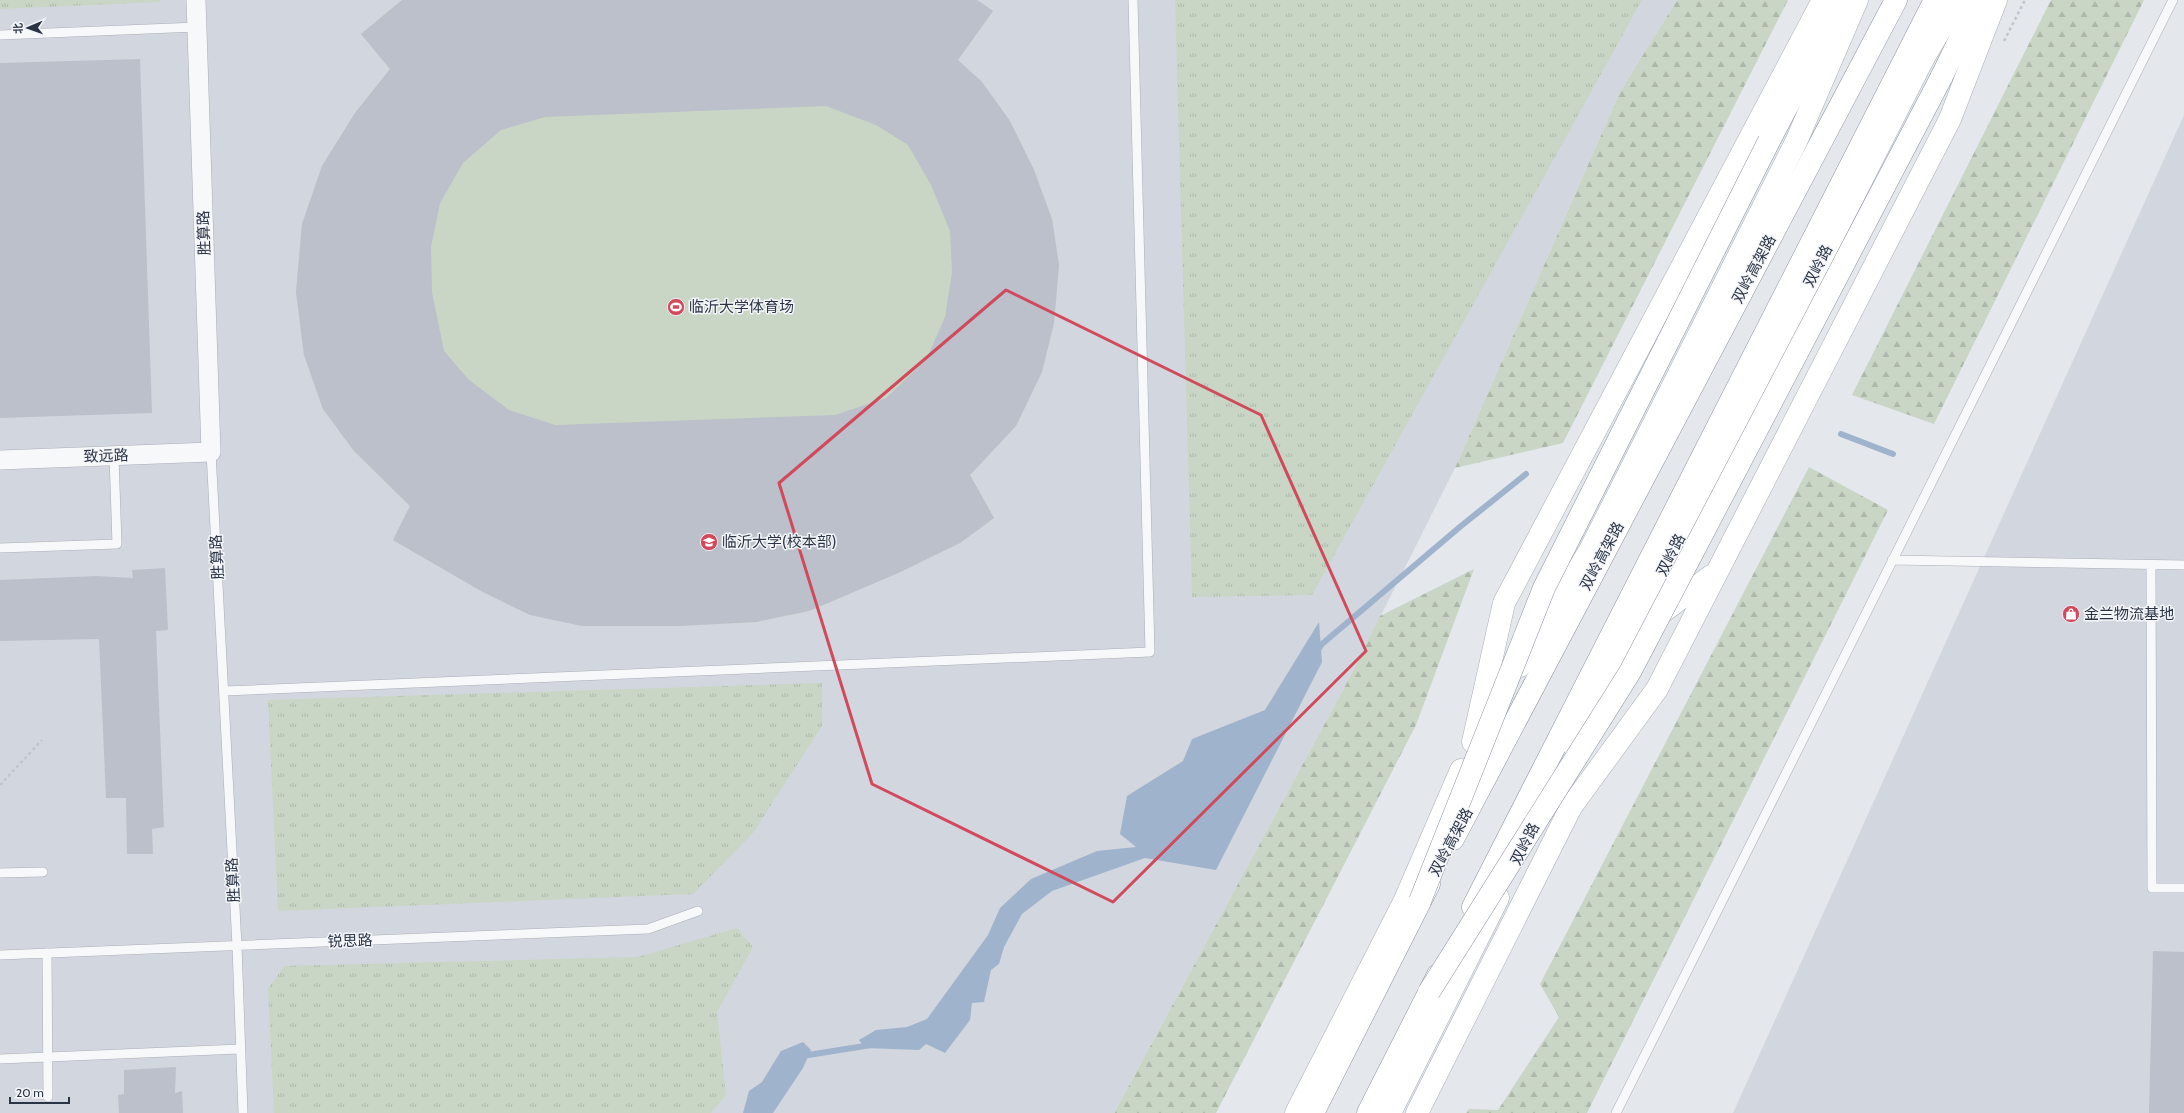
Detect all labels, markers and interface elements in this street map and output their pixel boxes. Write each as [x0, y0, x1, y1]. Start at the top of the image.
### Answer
north arrow [8, 8, 48, 48]
text: 北 [11, 23, 25, 34]
street label: 胜算路 [194, 210, 214, 256]
street label: 双岭高架路 [1728, 232, 1780, 306]
street label: 双岭路 [1800, 242, 1836, 290]
sports icon: 临沂大学体育场 [666, 297, 686, 317]
place label: 临沂大学体育场 [689, 298, 794, 316]
street label: 致远路 [83, 446, 129, 466]
street label: 双岭高架路 [1576, 519, 1628, 593]
street label: 双岭路 [1653, 531, 1689, 579]
school or university icon: 临沂大学(校本部) [699, 532, 719, 552]
place label: 临沂大学(校本部) [722, 533, 836, 551]
street label: 胜算路 [207, 534, 227, 580]
shop icon: 金兰物流基地 [2061, 604, 2081, 624]
place label: 金兰物流基地 [2084, 605, 2174, 623]
street label: 双岭高架路 [1425, 805, 1477, 879]
street label: 双岭路 [1507, 820, 1543, 868]
street label: 胜算路 [223, 857, 243, 903]
street label: 锐思路 [327, 931, 373, 951]
scale bar [10, 1079, 69, 1105]
text: 20 m [16, 1085, 44, 1100]

